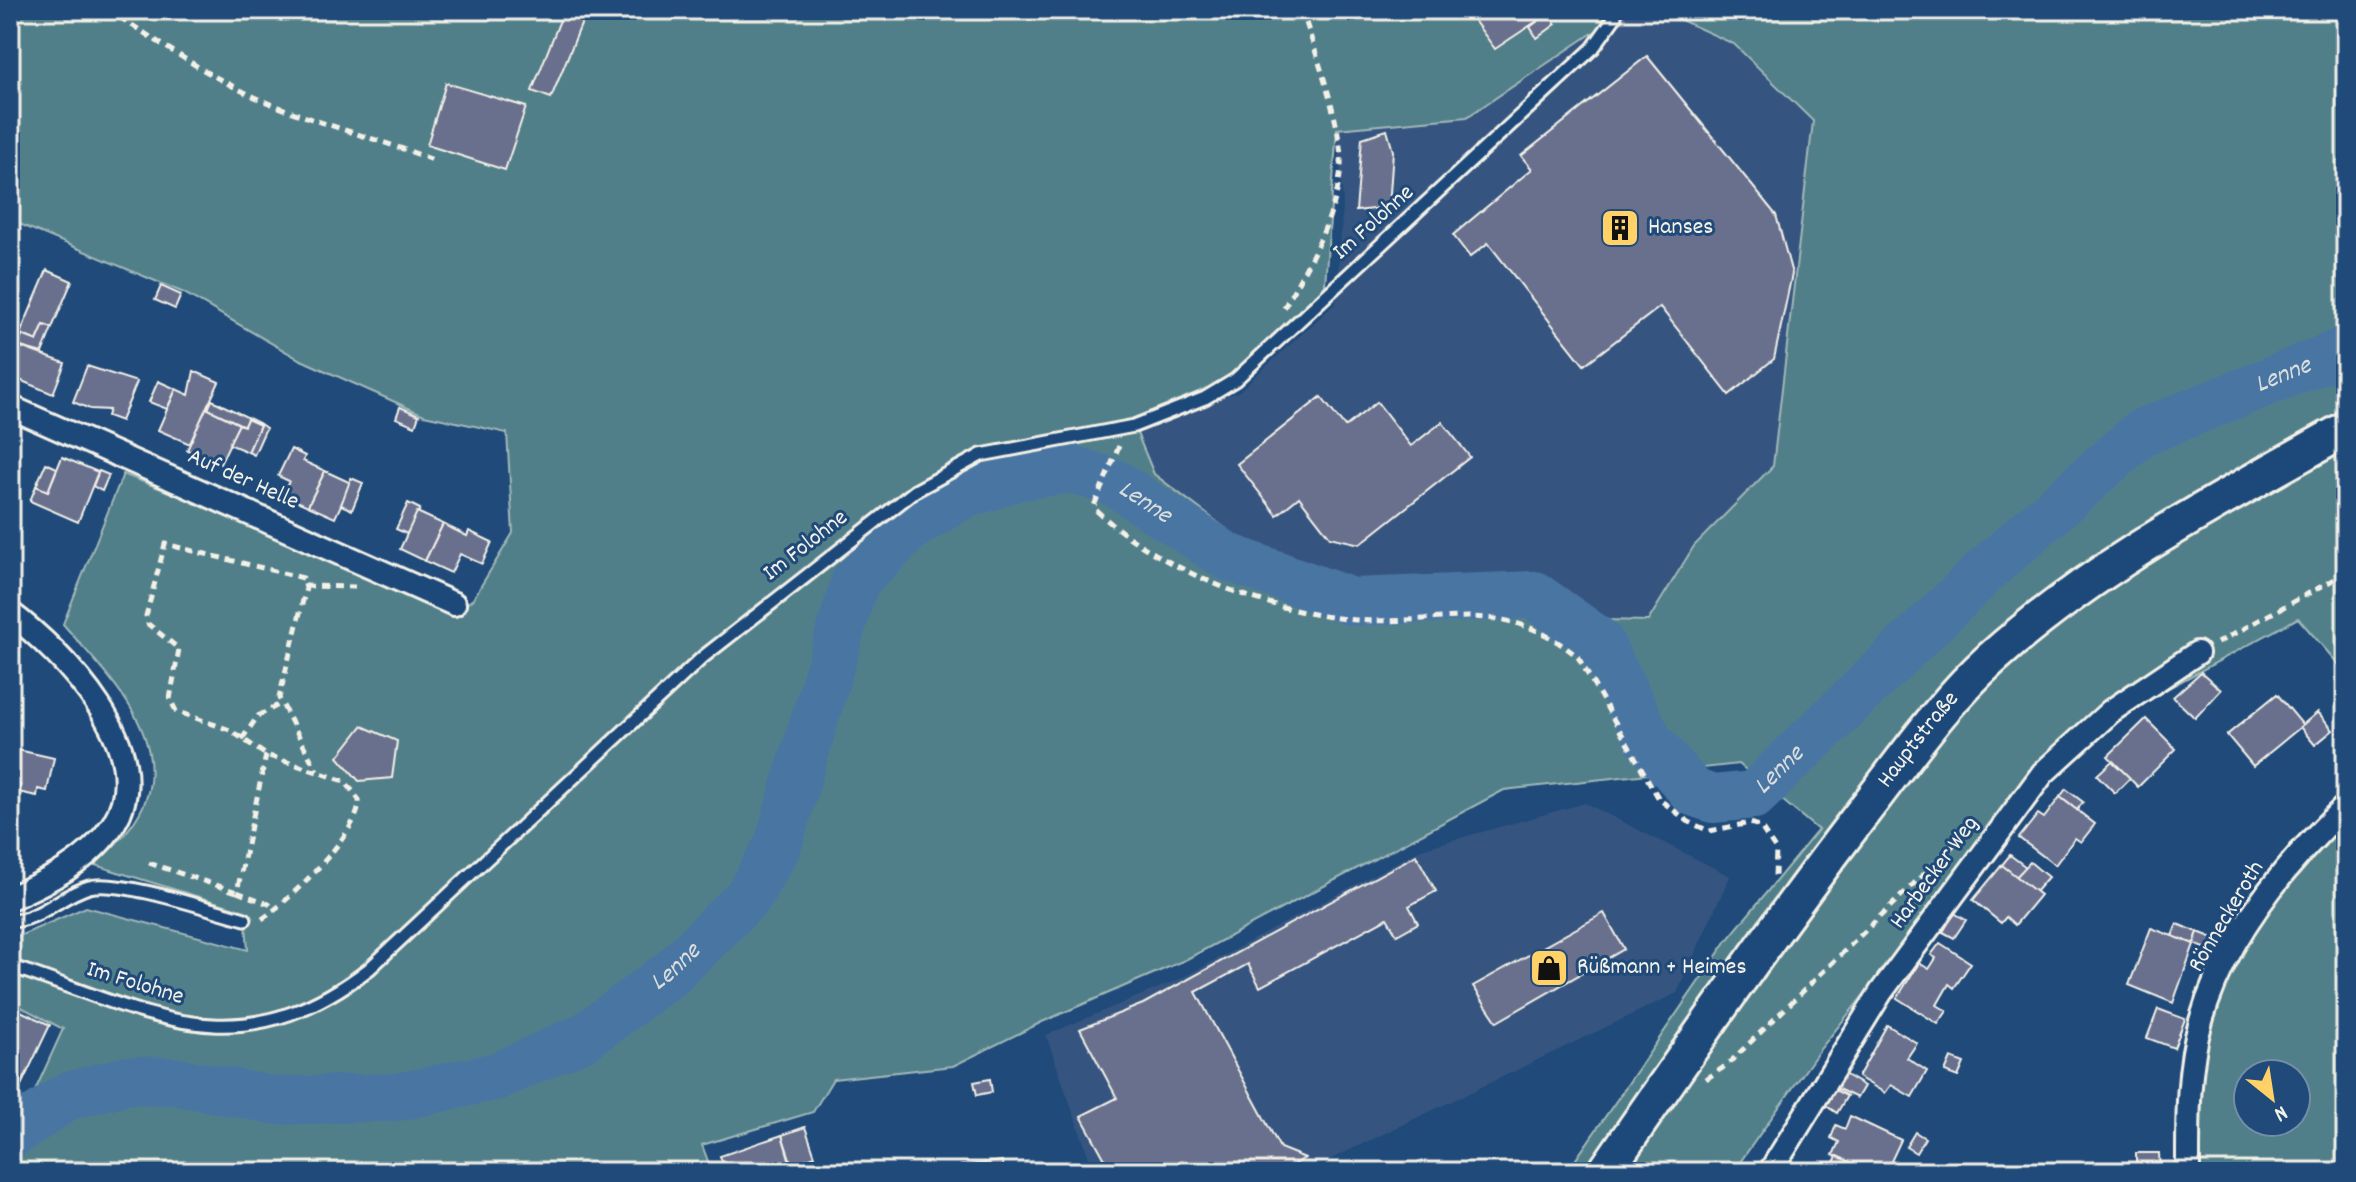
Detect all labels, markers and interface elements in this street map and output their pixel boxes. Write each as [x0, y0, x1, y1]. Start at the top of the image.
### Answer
street label: Im Folohne [1326, 177, 1422, 269]
building icon: Hanses [1599, 207, 1641, 249]
place label: Hanses [1648, 211, 1713, 245]
water label: Lenne [2249, 347, 2318, 403]
street label: Auf der Helle [182, 440, 304, 520]
water label: Lenne [1111, 471, 1180, 535]
street label: Im Folohne [756, 502, 856, 590]
street label: Hauptstraße [1870, 684, 1968, 796]
water label: Lenne [1746, 736, 1814, 804]
street label: Harbecker Weg [1882, 809, 1988, 937]
street label: Rönneckeroth [2180, 855, 2274, 979]
water label: Lenne [643, 933, 711, 1001]
shop icon: Rüßmann + Heimes [1528, 947, 1570, 989]
place label: Rüßmann + Heimes [1577, 951, 1747, 985]
street label: Im Folohne [82, 953, 188, 1015]
north arrow [2232, 1058, 2312, 1138]
text: N [2268, 1096, 2293, 1128]

